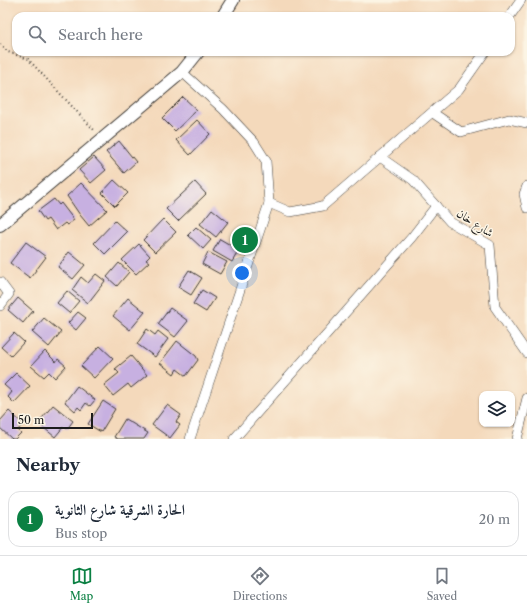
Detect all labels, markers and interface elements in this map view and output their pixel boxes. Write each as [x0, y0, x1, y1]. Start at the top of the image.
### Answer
search box [12, 12, 515, 56]
icon: search [26, 23, 48, 45]
text: Search here [58, 25, 143, 44]
street label: شارع خان [452, 205, 497, 243]
pin: 1 [232, 225, 258, 255]
your location [232, 263, 252, 283]
map controls [479, 391, 515, 427]
button: layers [479, 391, 515, 427]
scale bar [12, 411, 93, 430]
text: 50 m [18, 413, 44, 427]
text: Nearby [16, 455, 80, 475]
text: الحارة الشرقية شارع الثانوية [55, 500, 185, 519]
text: 1 [27, 511, 33, 527]
text: 20 m [479, 511, 510, 527]
text: Bus stop [55, 525, 107, 541]
tab: Map [70, 565, 93, 603]
tab: Directions [233, 565, 287, 603]
tab: Saved [427, 565, 457, 603]

